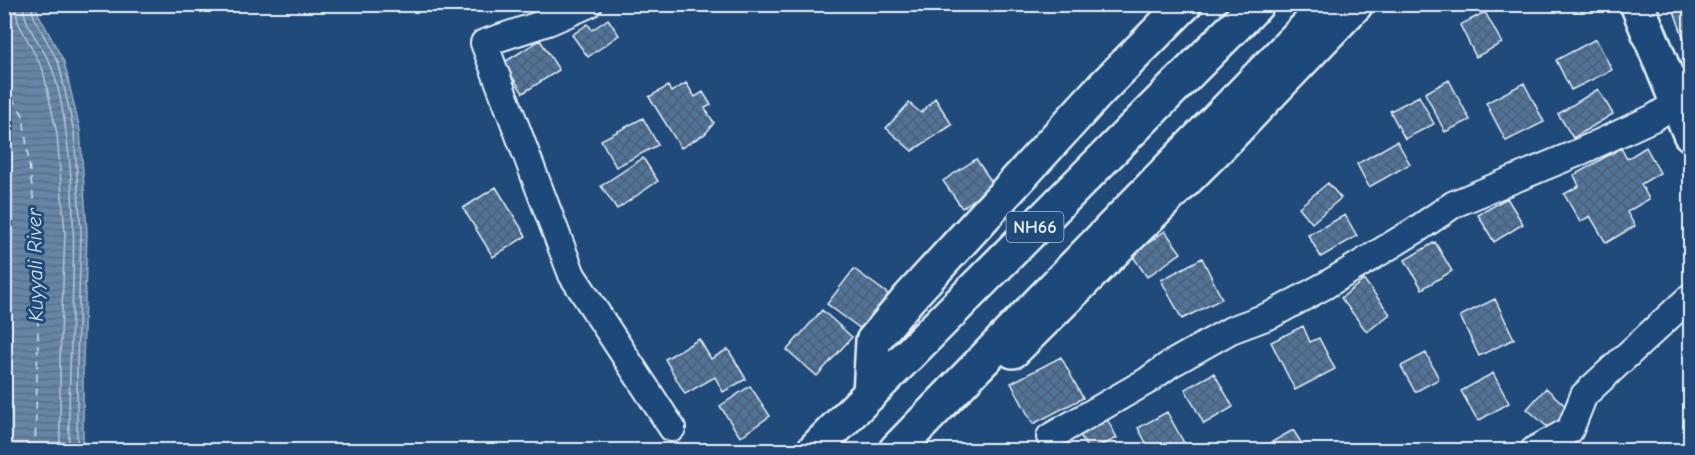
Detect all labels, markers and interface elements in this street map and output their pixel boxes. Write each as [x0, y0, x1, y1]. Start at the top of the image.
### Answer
water label: Kuyyali River [22, 206, 48, 322]
road number: NH66 [1006, 212, 1064, 242]

